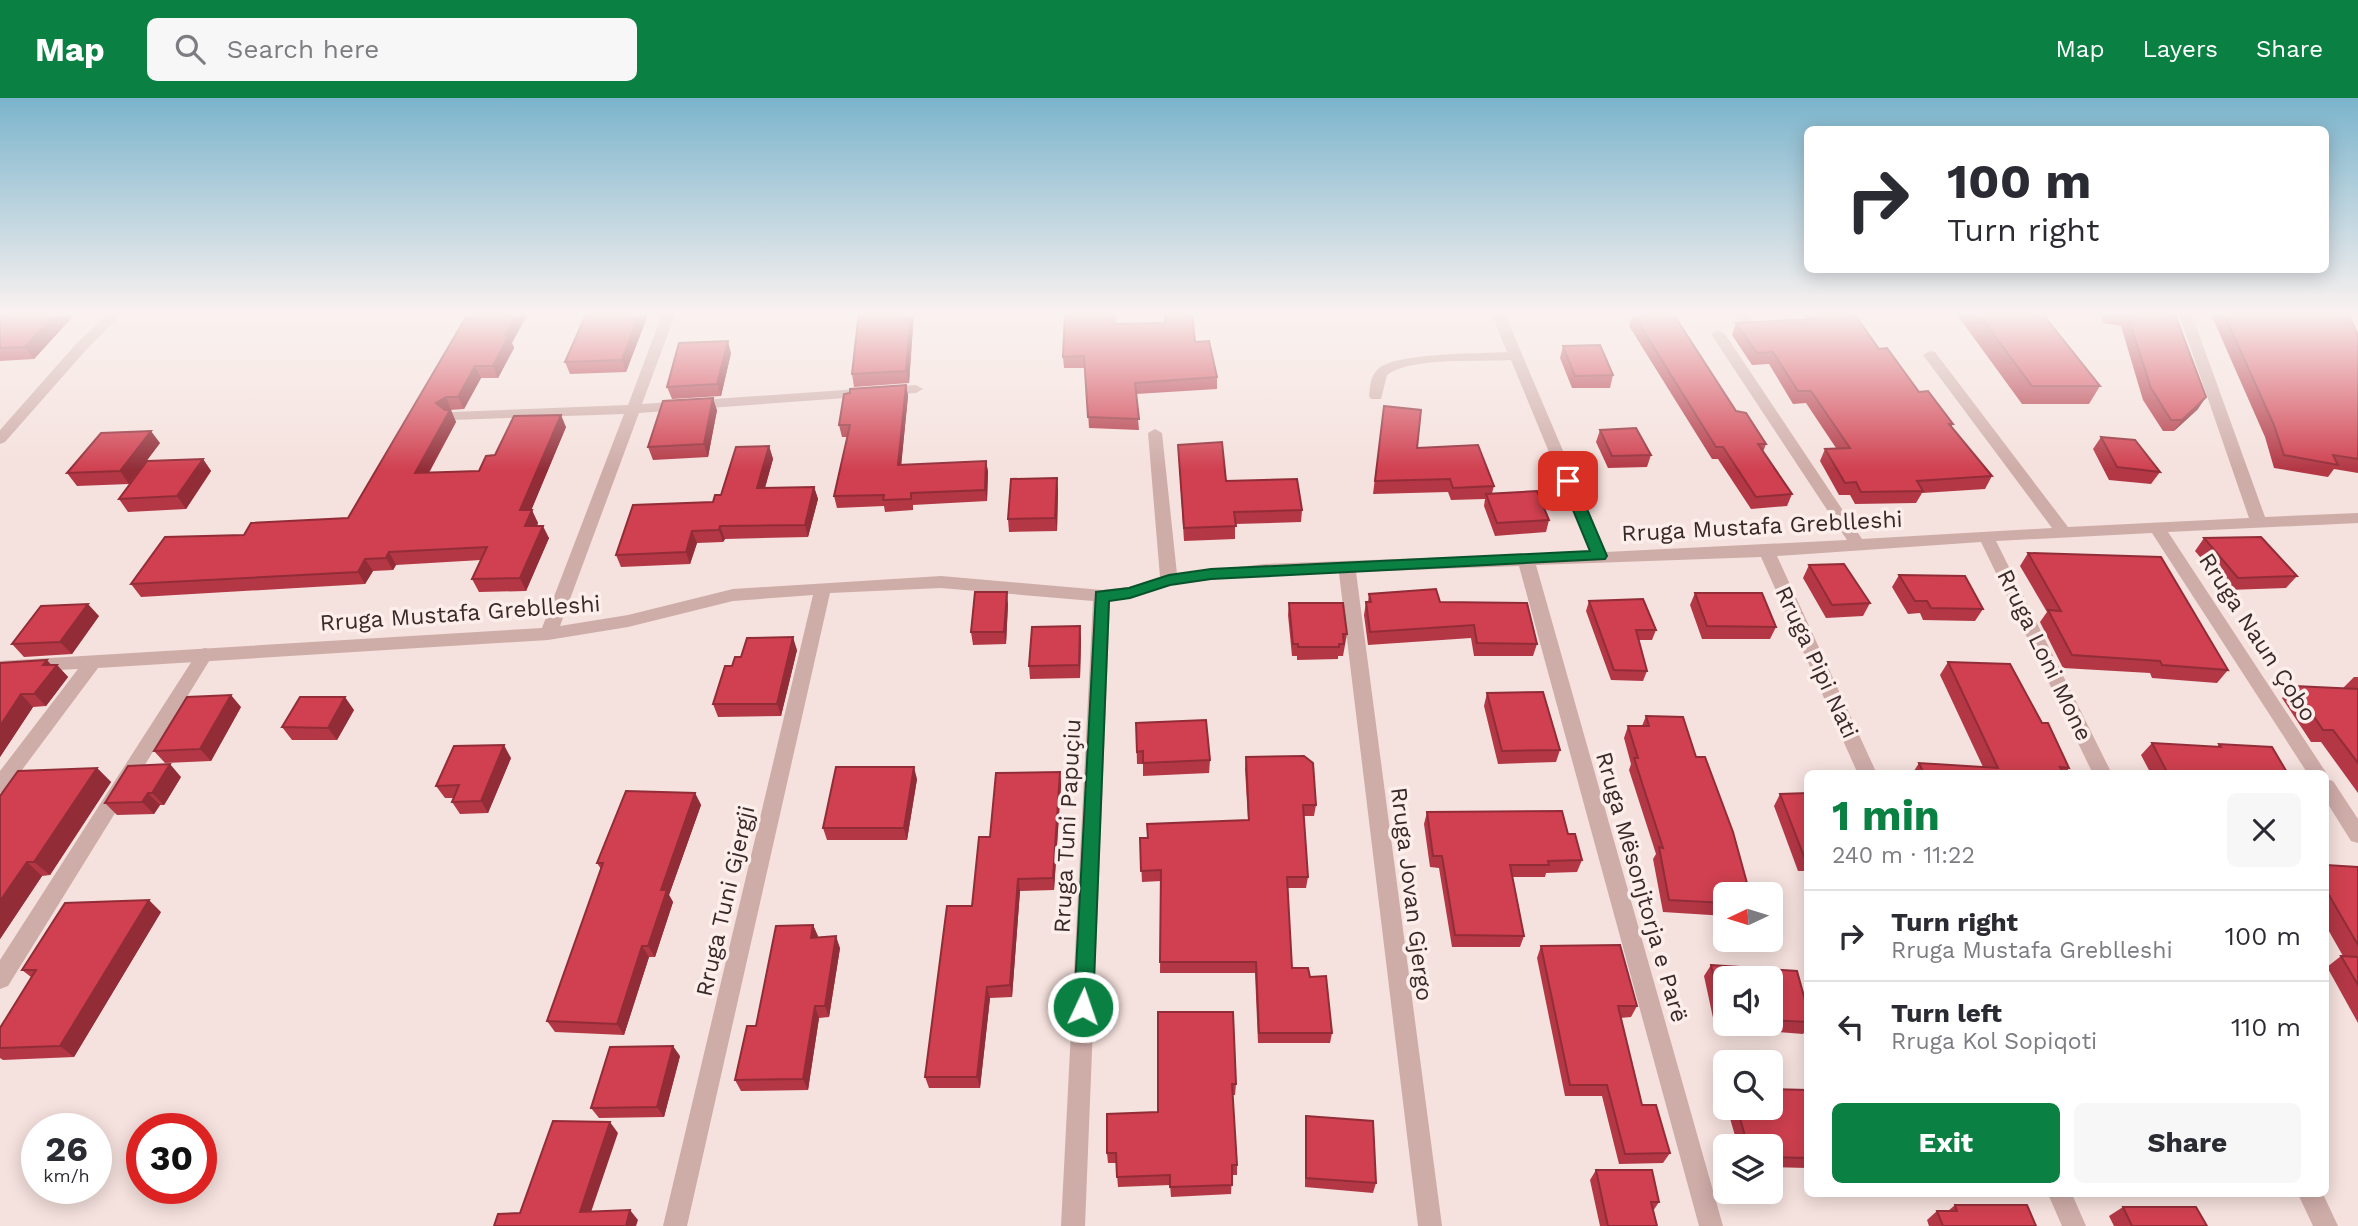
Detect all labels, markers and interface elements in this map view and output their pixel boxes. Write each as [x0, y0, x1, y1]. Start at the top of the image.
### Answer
search box [147, 18, 637, 81]
text: Map [35, 30, 105, 69]
icon: search [171, 30, 209, 68]
text: Search here [227, 34, 379, 64]
text: Map [2056, 35, 2104, 63]
text: Layers [2142, 35, 2218, 63]
text: Share [2256, 35, 2323, 63]
text: 100 m [1947, 152, 2091, 210]
icon: right [1832, 154, 1923, 245]
text: Turn right [1947, 211, 2099, 249]
pin [1538, 451, 1598, 511]
icon: arrive [1549, 462, 1587, 500]
street label: Rruga Mustafa Greblleshi [1621, 506, 1903, 547]
street label: Rruga Naun Çobo [2193, 548, 2322, 726]
street label: Rruga Loni Mone [1991, 565, 2098, 745]
street label: Rruga Pipi Nati [1769, 582, 1864, 743]
street label: Rruga Mustafa Greblleshi [319, 590, 601, 637]
street label: Rruga Tuni Papuçiu [1048, 718, 1087, 934]
street label: Rruga Mësonjtorja e Parë [1590, 749, 1693, 1025]
street label: Rruga Jovan Gjergo [1385, 786, 1438, 1002]
text: 1 min [1832, 791, 1940, 840]
button: close [2227, 793, 2301, 867]
street label: Rruga Tuni Gjergji [690, 803, 761, 999]
text: 240 m · 11:22 [1832, 842, 1975, 869]
north arrow [1713, 882, 1783, 952]
map controls [1713, 882, 1783, 1204]
text: Turn right [1891, 907, 2018, 937]
icon: right [1832, 917, 1870, 955]
text: 100 m [2225, 921, 2301, 951]
text: Rruga Mustafa Greblleshi [1891, 937, 2173, 964]
button: sound [1713, 966, 1783, 1036]
position arrow [1046, 970, 1120, 1044]
text: Turn left [1891, 998, 2002, 1028]
icon: left [1832, 1008, 1870, 1046]
text: 110 m [2231, 1012, 2301, 1042]
text: Rruga Kol Sopiqoti [1891, 1028, 2097, 1055]
button: search [1713, 1050, 1783, 1120]
button: Exit [1832, 1103, 2060, 1183]
button: Share [2074, 1103, 2301, 1183]
speed limit sign: 30 [126, 1113, 217, 1204]
text: 26 [45, 1128, 88, 1170]
button: layers [1713, 1134, 1783, 1204]
text: km/h [43, 1165, 90, 1186]

